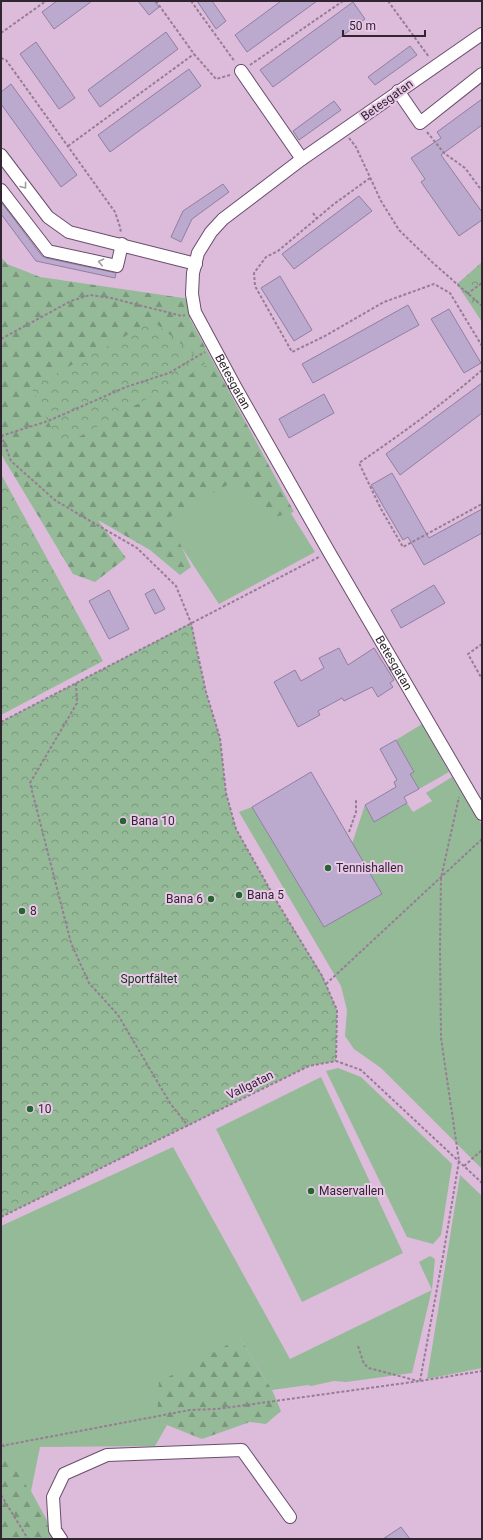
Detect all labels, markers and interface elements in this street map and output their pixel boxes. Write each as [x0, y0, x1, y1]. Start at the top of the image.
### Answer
scale bar [343, 12, 425, 38]
text: 50 m [349, 19, 376, 33]
street label: Betesgatan [358, 77, 416, 123]
one-way arrow [20, 182, 27, 189]
one-way arrow [97, 259, 104, 267]
street label: Betesgatan [212, 352, 254, 412]
street label: Betesgatan [372, 633, 415, 693]
place label: Bana 10 [131, 814, 175, 828]
marker: Bana 10 [118, 816, 128, 826]
place label: Tennishallen [336, 861, 403, 875]
marker: Tennishallen [323, 863, 333, 873]
place label: Bana 5 [247, 888, 284, 902]
marker: Bana 5 [234, 890, 244, 900]
place label: Bana 6 [166, 892, 203, 906]
marker: Bana 6 [206, 894, 216, 904]
place label: 8 [30, 904, 37, 918]
marker: 8 [17, 906, 27, 916]
park label: Sportfältet [121, 972, 177, 986]
street label: Vallgatan [224, 1068, 276, 1102]
place label: 10 [38, 1102, 52, 1116]
marker: 10 [25, 1104, 35, 1114]
place label: Maservallen [319, 1184, 384, 1198]
marker: Maservallen [306, 1186, 316, 1196]

